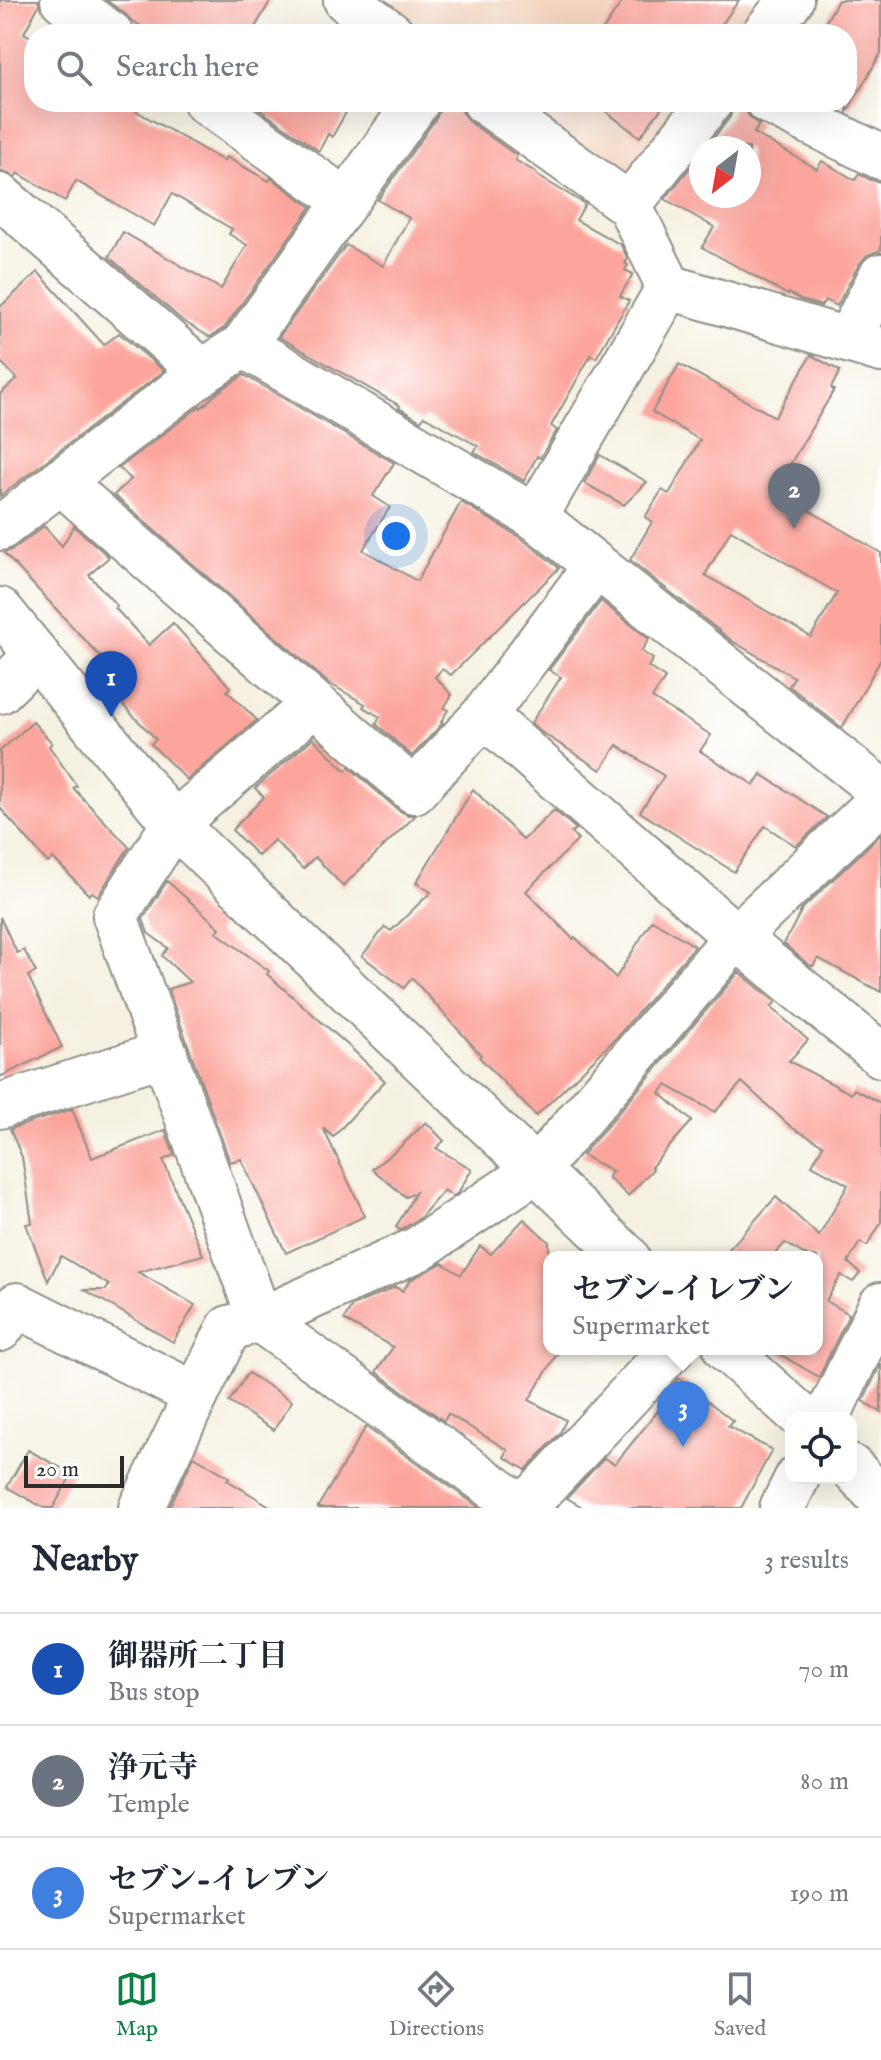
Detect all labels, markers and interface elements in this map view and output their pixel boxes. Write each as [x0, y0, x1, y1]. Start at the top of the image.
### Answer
search box [24, 24, 857, 112]
icon: search [52, 46, 96, 90]
text: Search here [116, 49, 259, 87]
north arrow [689, 136, 761, 208]
pin: 2 [768, 463, 820, 529]
your location [376, 516, 416, 556]
pin: 1 [85, 651, 137, 717]
popup [543, 1251, 823, 1355]
text: セブン-イレブン [572, 1272, 794, 1310]
text: Supermarket [572, 1310, 710, 1343]
pin: 3 [657, 1381, 709, 1447]
map controls [785, 1412, 857, 1484]
button: locate [785, 1412, 857, 1484]
scale bar [24, 1452, 124, 1488]
text: 20 m [36, 1456, 79, 1484]
text: Nearby [32, 1539, 138, 1582]
text: 3 results [764, 1544, 849, 1577]
text: 御器所二丁目 [108, 1638, 288, 1676]
text: 1 [53, 1653, 63, 1686]
text: 70 m [798, 1653, 849, 1686]
text: Bus stop [108, 1676, 200, 1709]
text: 浄元寺 [108, 1750, 198, 1788]
text: 2 [52, 1765, 64, 1798]
text: 80 m [800, 1765, 849, 1798]
text: Temple [108, 1788, 190, 1821]
text: セブン-イレブン [108, 1862, 330, 1900]
text: 3 [53, 1877, 63, 1910]
text: 190 m [789, 1877, 849, 1910]
text: Supermarket [108, 1900, 246, 1933]
tab: Map [115, 1967, 159, 2043]
tab: Directions [389, 1967, 484, 2043]
tab: Saved [714, 1967, 766, 2043]

